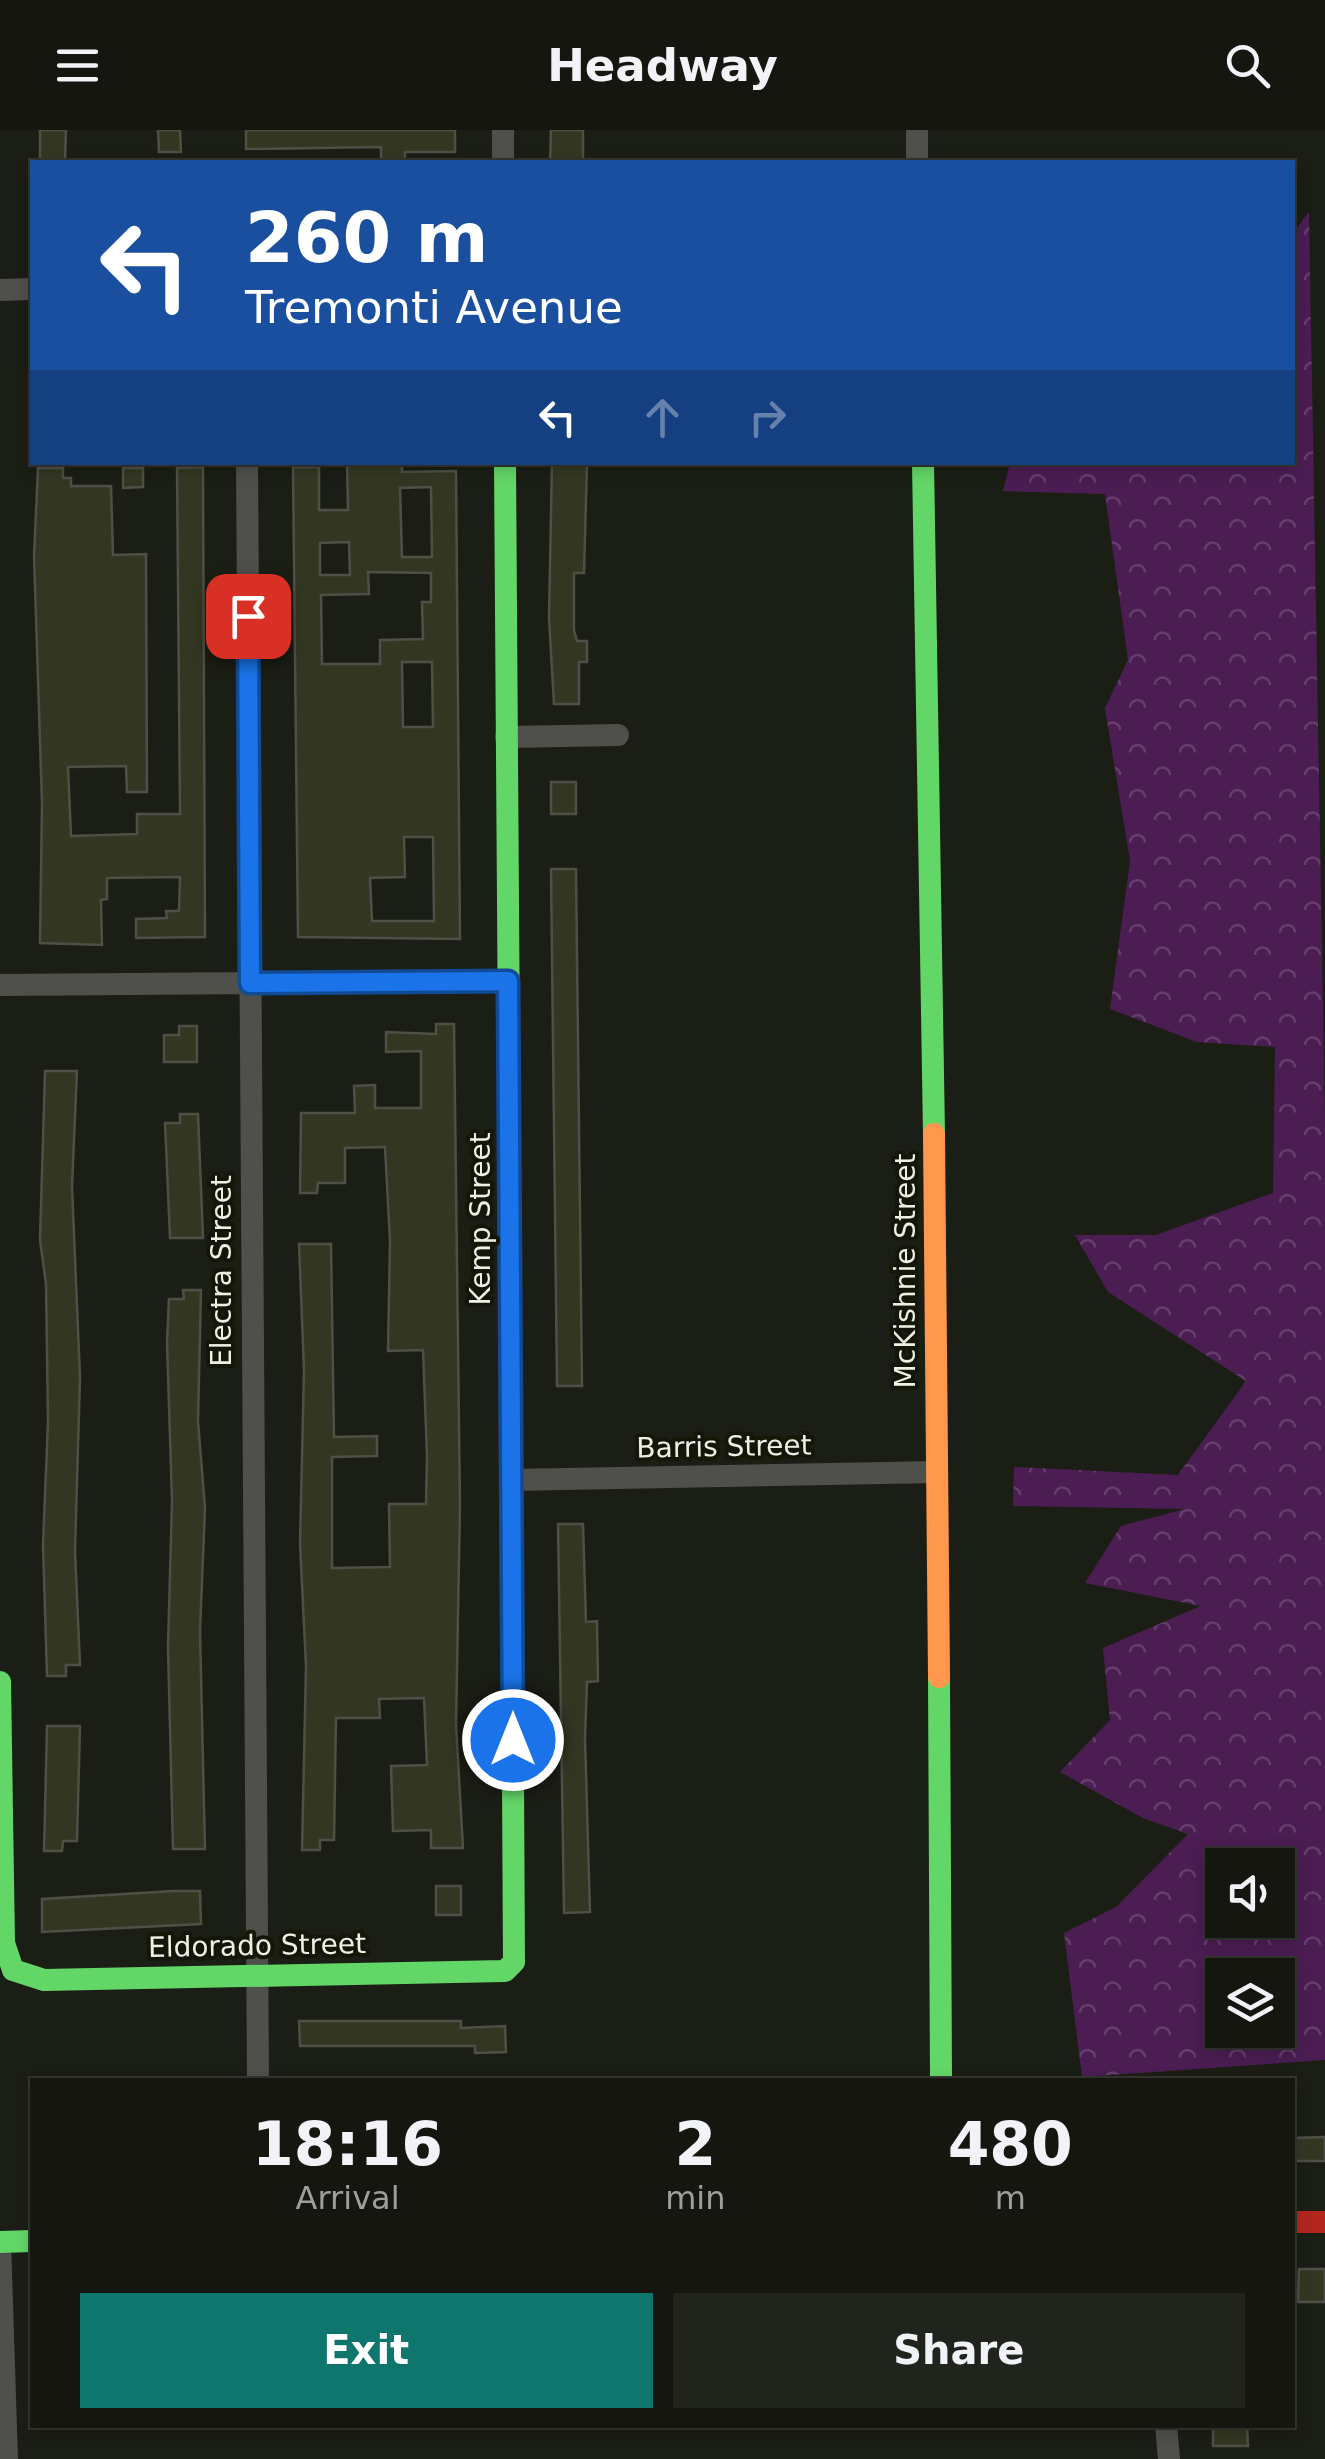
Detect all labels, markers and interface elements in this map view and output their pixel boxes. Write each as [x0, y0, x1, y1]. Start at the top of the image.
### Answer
icon: menu [50, 38, 105, 93]
icon: search [1220, 38, 1275, 93]
text: Headway [547, 39, 778, 92]
text: 260 m [245, 197, 488, 279]
icon: left [80, 200, 210, 330]
text: Tremonti Avenue [245, 281, 623, 334]
icon: left [530, 390, 585, 445]
icon: ahead [635, 390, 690, 445]
icon: right [740, 390, 795, 445]
pin [206, 574, 291, 659]
icon: arrive [221, 589, 276, 644]
street label: Kemp Street [464, 1132, 497, 1306]
street label: McKishnie Street [889, 1154, 922, 1388]
street label: Electra Street [205, 1175, 238, 1367]
street label: Barris Street [636, 1428, 812, 1465]
position arrow [461, 1688, 565, 1792]
map controls [1205, 1848, 1295, 2048]
button: sound [1205, 1848, 1295, 1938]
street label: Eldorado Street [148, 1927, 366, 1964]
button: layers [1205, 1958, 1295, 2048]
text: 18:16 [252, 2109, 443, 2179]
text: 2 [674, 2109, 716, 2179]
text: 480 [948, 2109, 1073, 2179]
text: Arrival [296, 2179, 400, 2217]
text: min [665, 2179, 726, 2217]
text: m [995, 2179, 1026, 2217]
button: Exit [80, 2293, 653, 2408]
button: Share [673, 2293, 1245, 2408]

